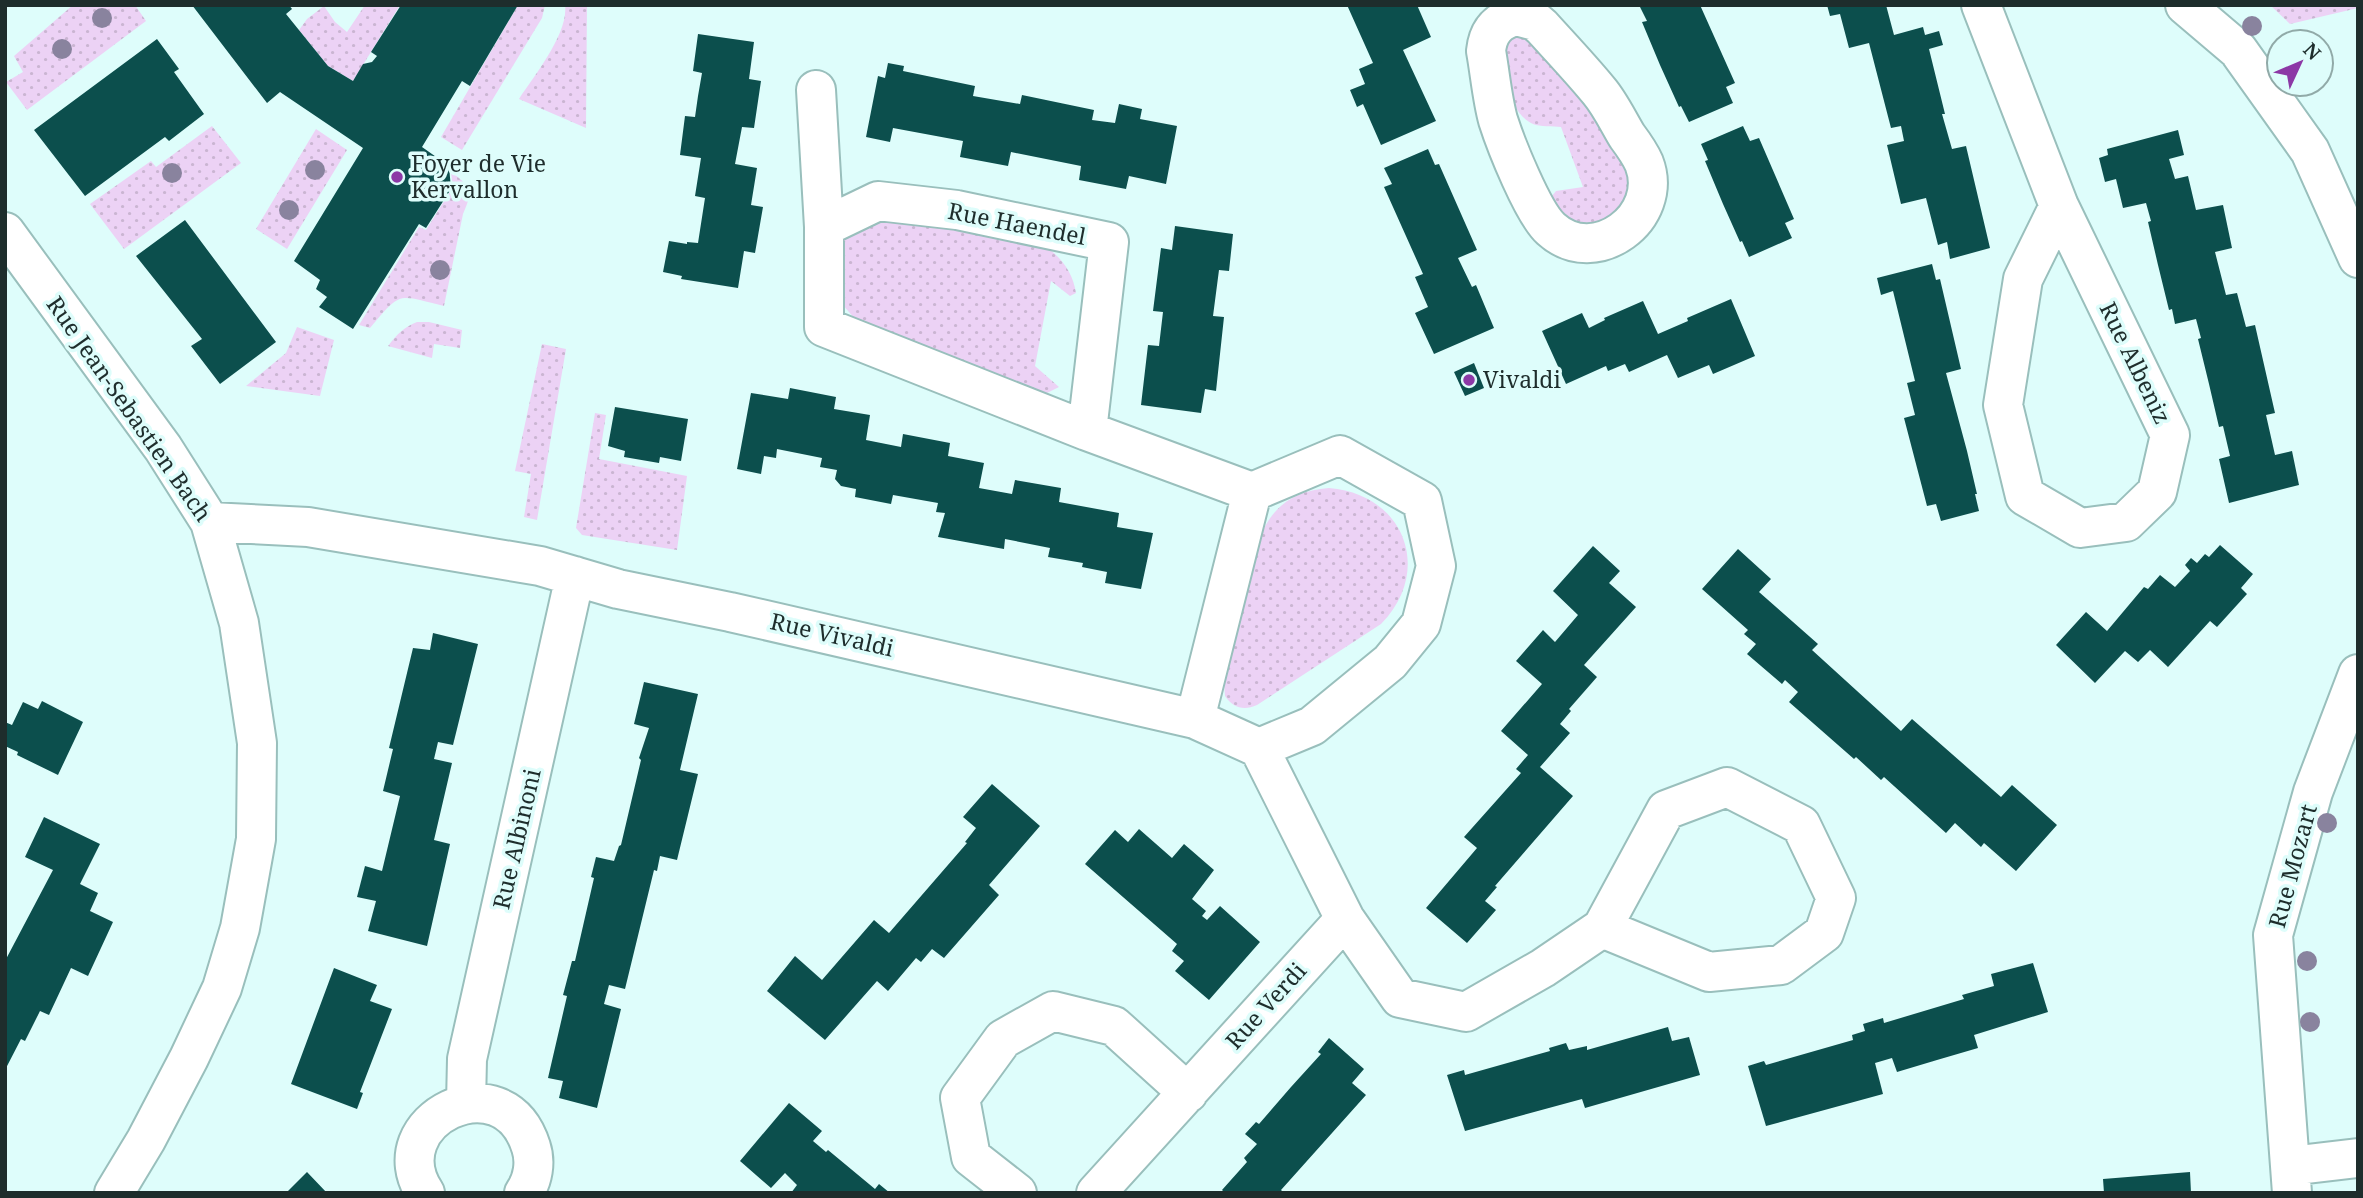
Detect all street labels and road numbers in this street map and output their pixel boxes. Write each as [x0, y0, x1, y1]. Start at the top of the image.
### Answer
street label: Rue Haendel [945, 194, 1089, 252]
street label: Rue Jean-Sebastien Bach [40, 289, 220, 527]
street label: Rue Albeniz [2093, 296, 2179, 429]
street label: Rue Vivaldi [767, 604, 898, 664]
street label: Rue Albinoni [484, 765, 548, 912]
street label: Rue Mozart [2260, 801, 2324, 931]
street label: Rue Verdi [1218, 954, 1313, 1056]

